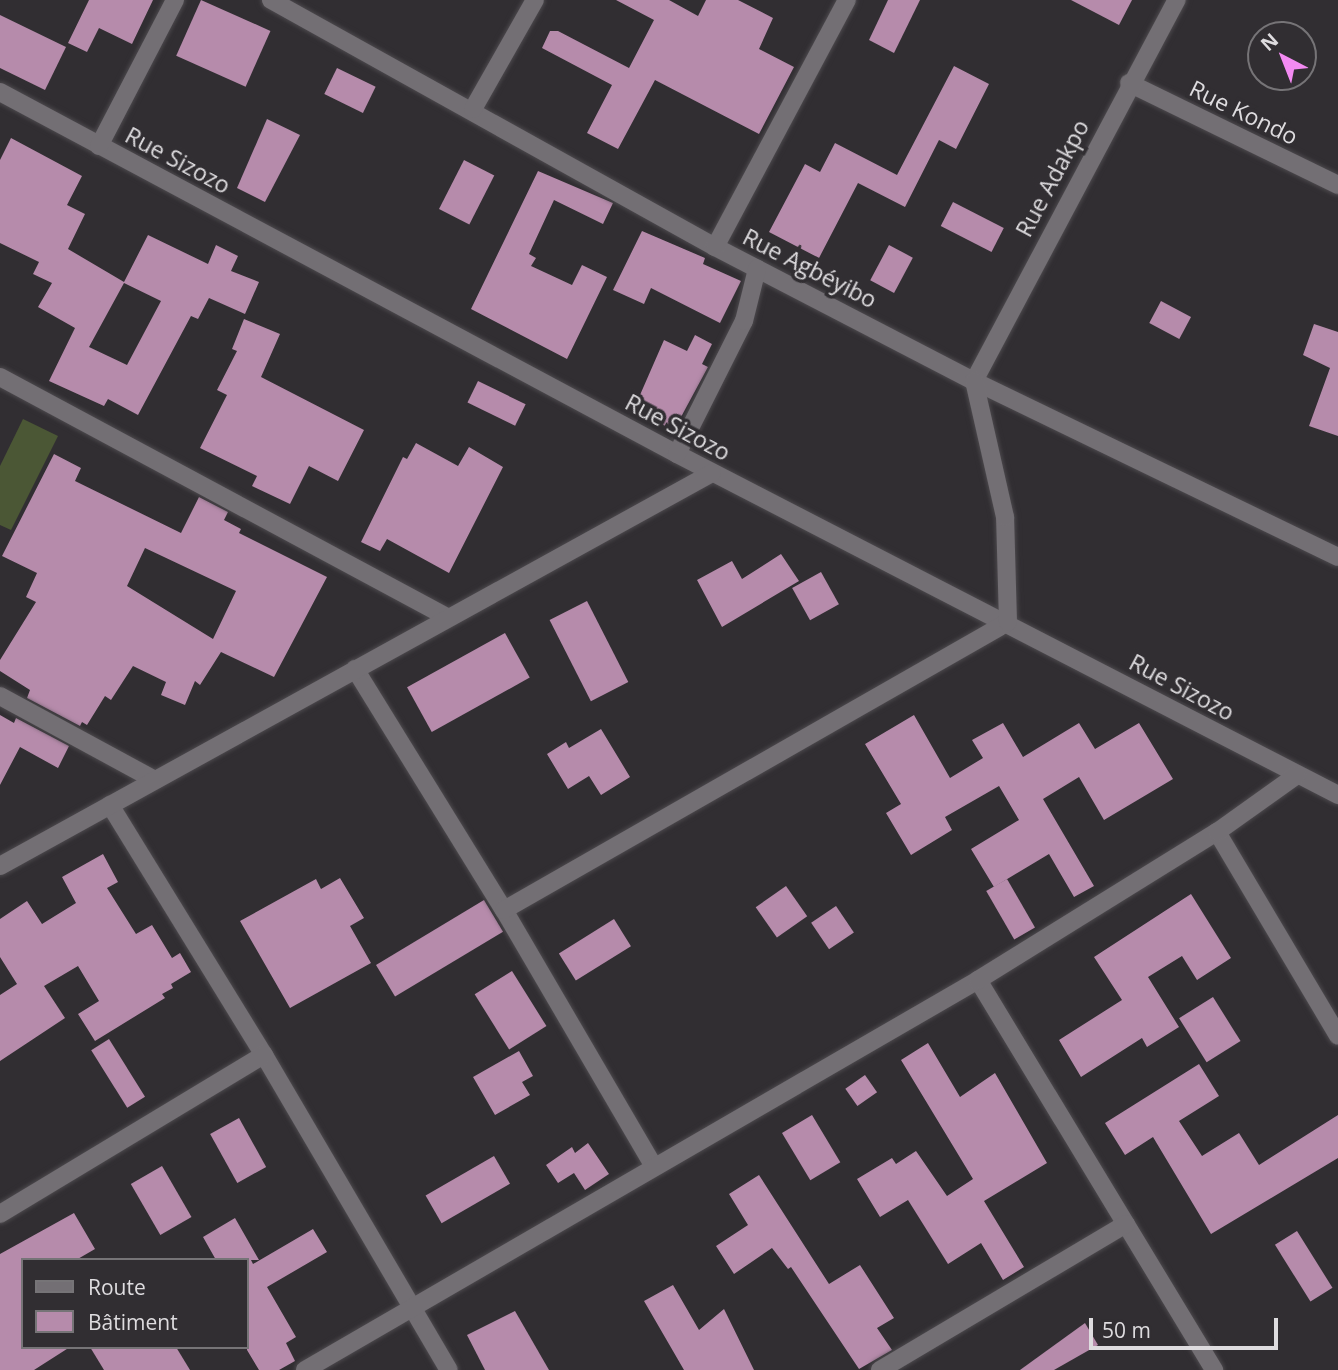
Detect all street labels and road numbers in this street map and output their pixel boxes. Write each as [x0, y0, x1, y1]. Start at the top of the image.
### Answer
street label: Rue Kondo [1185, 74, 1303, 150]
street label: Rue Adakpo [1010, 115, 1094, 241]
street label: Rue Sizozo [121, 121, 235, 199]
street label: Rue Agbéyibo [738, 222, 882, 314]
street label: Rue Sizozo [621, 388, 735, 466]
street label: Rue Sizozo [1125, 648, 1239, 726]

